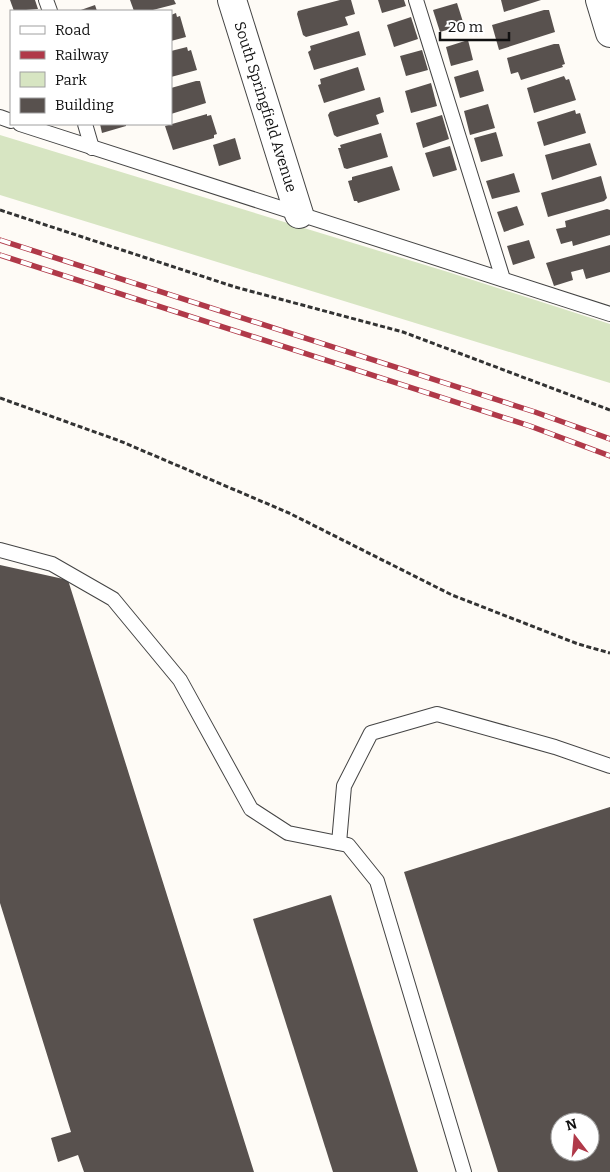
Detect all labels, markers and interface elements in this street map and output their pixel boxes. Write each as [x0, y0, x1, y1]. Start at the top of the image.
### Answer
legend [10, 10, 172, 125]
scale bar [440, 10, 509, 42]
text: 20 m [448, 18, 484, 36]
street label: South Springfield Avenue [230, 19, 301, 194]
text: Road [55, 21, 90, 39]
text: Railway [55, 46, 109, 64]
text: Park [55, 71, 87, 89]
text: Building [55, 96, 114, 114]
north arrow [550, 1112, 600, 1162]
text: N [564, 1115, 579, 1135]

